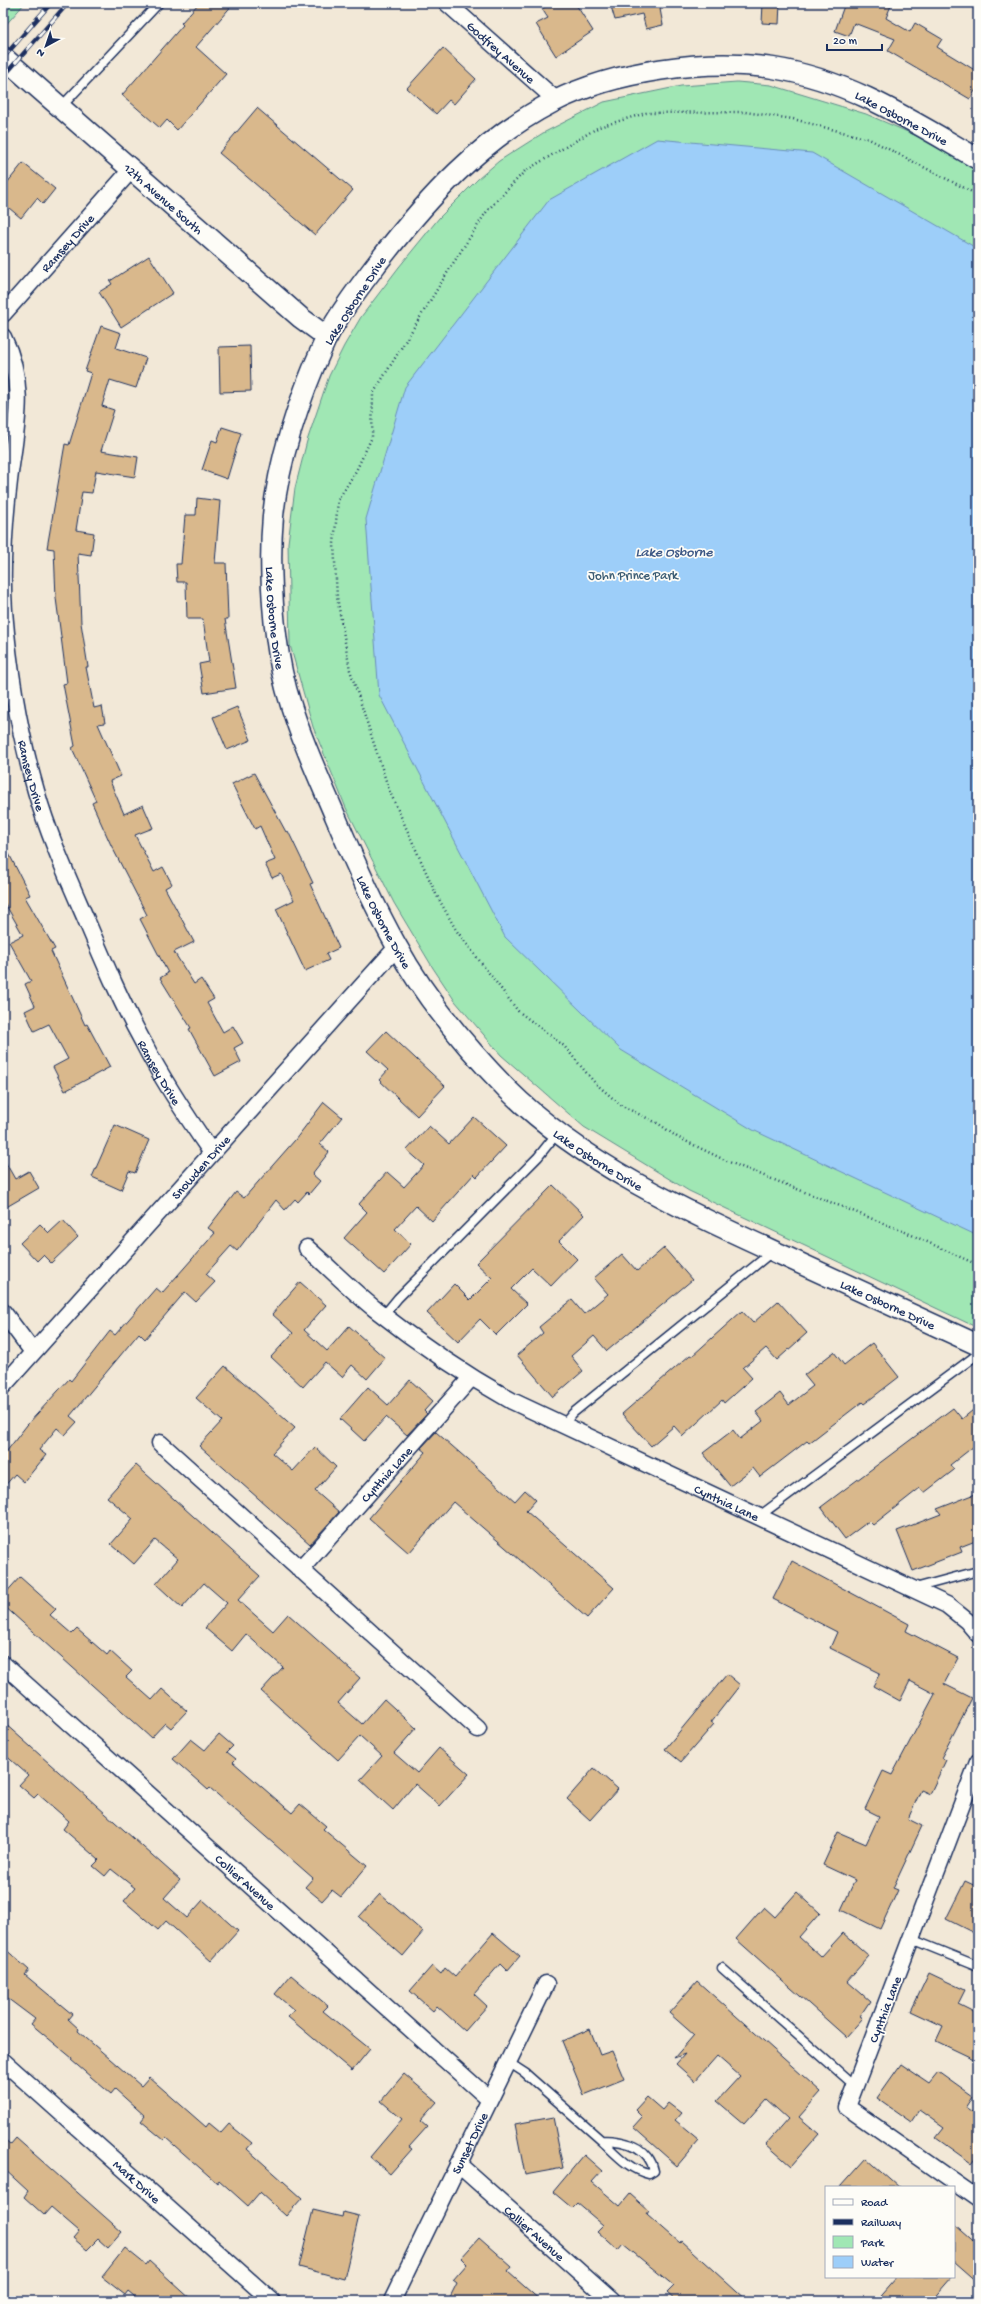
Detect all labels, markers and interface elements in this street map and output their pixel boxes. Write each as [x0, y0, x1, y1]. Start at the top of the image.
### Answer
street label: Godfrey Avenue [463, 19, 537, 88]
north arrow [26, 26, 66, 66]
scale bar [827, 26, 882, 52]
text: 20 m [833, 35, 858, 49]
text: N [34, 45, 47, 59]
street label: Lake Osborne Drive [852, 88, 950, 150]
street label: 12th Avenue South [119, 160, 205, 239]
street label: Ramsey Drive [39, 212, 99, 276]
street label: Lake Osborne Drive [322, 254, 391, 349]
water label: Lake Osborne [636, 545, 713, 562]
street label: Lake Osborne Drive [261, 566, 286, 671]
park label: John Prince Park [588, 569, 679, 584]
street label: Ramsey Drive [13, 739, 47, 814]
street label: Lake Osborne Drive [352, 874, 413, 972]
street label: Ramsey Drive [133, 1038, 183, 1109]
street label: Lake Osborne Drive [549, 1127, 645, 1195]
street label: Snowden Drive [169, 1133, 235, 1203]
street label: Lake Osborne Drive [837, 1278, 937, 1334]
street label: Cynthia Lane [359, 1444, 417, 1506]
street label: Cynthia Lane [691, 1482, 761, 1526]
street label: Collier Avenue [211, 1852, 278, 1914]
street label: Cynthia Lane [867, 1974, 906, 2045]
street label: Sunset Drive [450, 2110, 493, 2177]
street label: Mark Drive [109, 2158, 163, 2208]
legend [825, 2186, 955, 2278]
text: Road [861, 2197, 888, 2211]
street label: Collier Avenue [500, 2203, 567, 2265]
text: Railway [861, 2217, 901, 2231]
text: Park [860, 2237, 886, 2251]
text: Water [861, 2257, 895, 2271]

